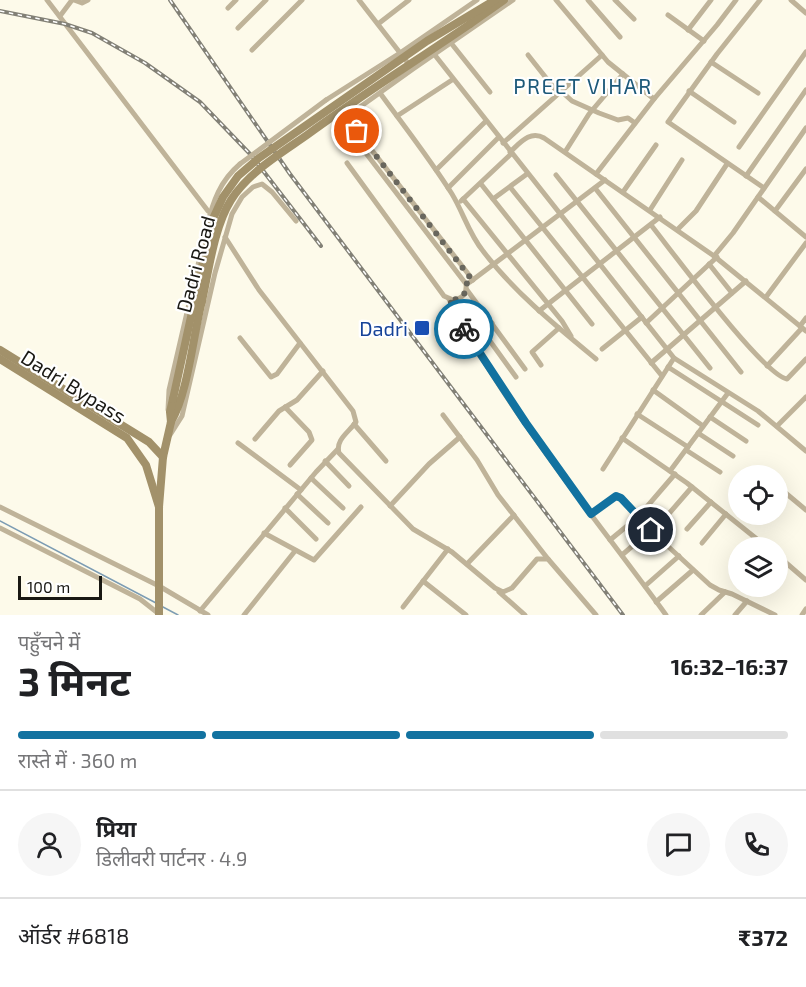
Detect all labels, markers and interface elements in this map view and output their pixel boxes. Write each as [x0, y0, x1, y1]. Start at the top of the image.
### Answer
district label: PREET VIHAR [513, 73, 653, 98]
pin [331, 105, 382, 156]
icon: bag [340, 114, 373, 147]
street label: Dadri Road [171, 213, 219, 315]
courier [434, 299, 494, 359]
icon: bike [448, 313, 481, 346]
place label: Dadri [359, 316, 408, 340]
marker: Dadri [413, 319, 431, 337]
street label: Dadri Bypass [17, 344, 131, 428]
map controls [728, 465, 788, 597]
button: locate [728, 465, 788, 525]
pin [625, 504, 676, 555]
icon: home [634, 513, 667, 546]
button: layers [728, 537, 788, 597]
scale bar [18, 573, 102, 600]
text: 100 m [27, 577, 70, 596]
text: पहुँचने में [18, 630, 80, 654]
text: 16:32–16:37 [671, 653, 788, 679]
text: 3 मिनट [18, 657, 130, 704]
text: रास्ते में · 360 m [18, 748, 137, 772]
button: person [18, 813, 81, 876]
button: chat [647, 813, 710, 876]
button: phone [725, 813, 788, 876]
text: प्रिया [96, 815, 136, 841]
text: डिलीवरी पार्टनर · 4.9 [96, 846, 247, 870]
text: ऑर्डर #6818 [18, 922, 129, 948]
text: ₹372 [738, 924, 788, 950]

